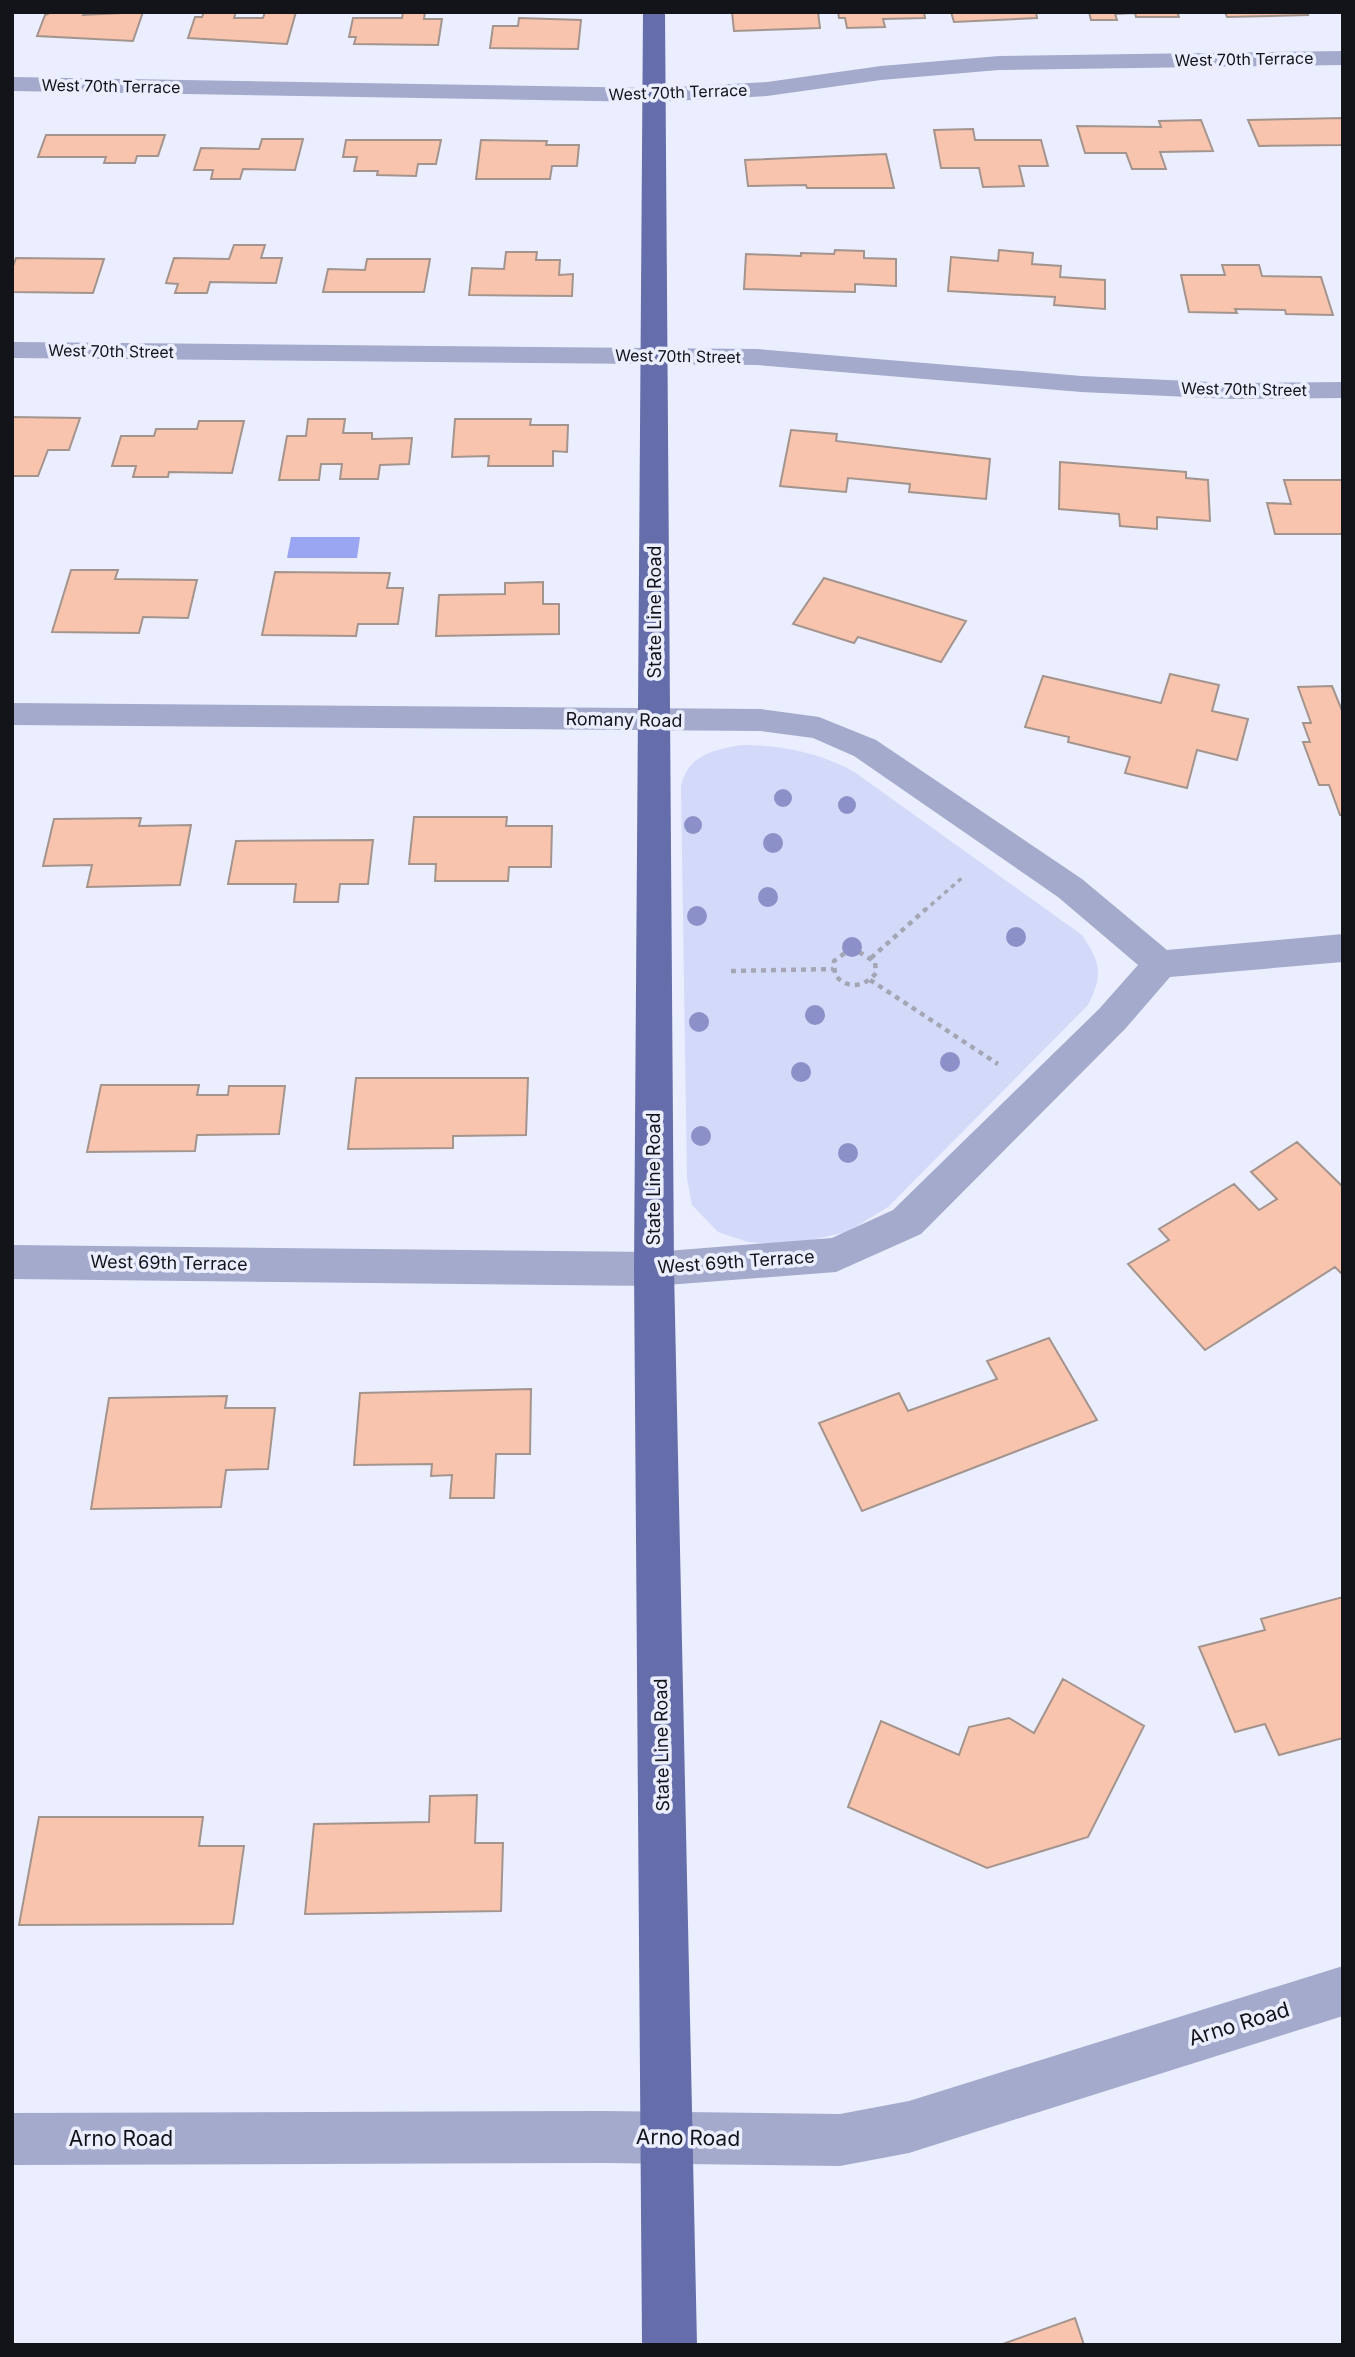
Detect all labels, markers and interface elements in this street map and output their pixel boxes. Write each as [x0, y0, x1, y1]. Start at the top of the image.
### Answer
street label: West 70th Terrace [1174, 48, 1314, 70]
street label: West 70th Terrace [41, 75, 181, 97]
street label: West 70th Terrace [608, 80, 748, 104]
street label: West 70th Street [48, 340, 174, 362]
street label: West 70th Street [615, 345, 741, 367]
street label: West 70th Street [1181, 378, 1307, 400]
street label: State Line Road [644, 545, 665, 679]
street label: Romany Road [565, 708, 683, 731]
street label: State Line Road [643, 1112, 664, 1246]
street label: West 69th Terrace [657, 1246, 815, 1277]
street label: West 69th Terrace [90, 1251, 248, 1274]
street label: State Line Road [650, 1678, 673, 1812]
street label: Arno Road [1185, 1996, 1292, 2051]
street label: Arno Road [636, 2124, 740, 2151]
street label: Arno Road [69, 2126, 173, 2151]

